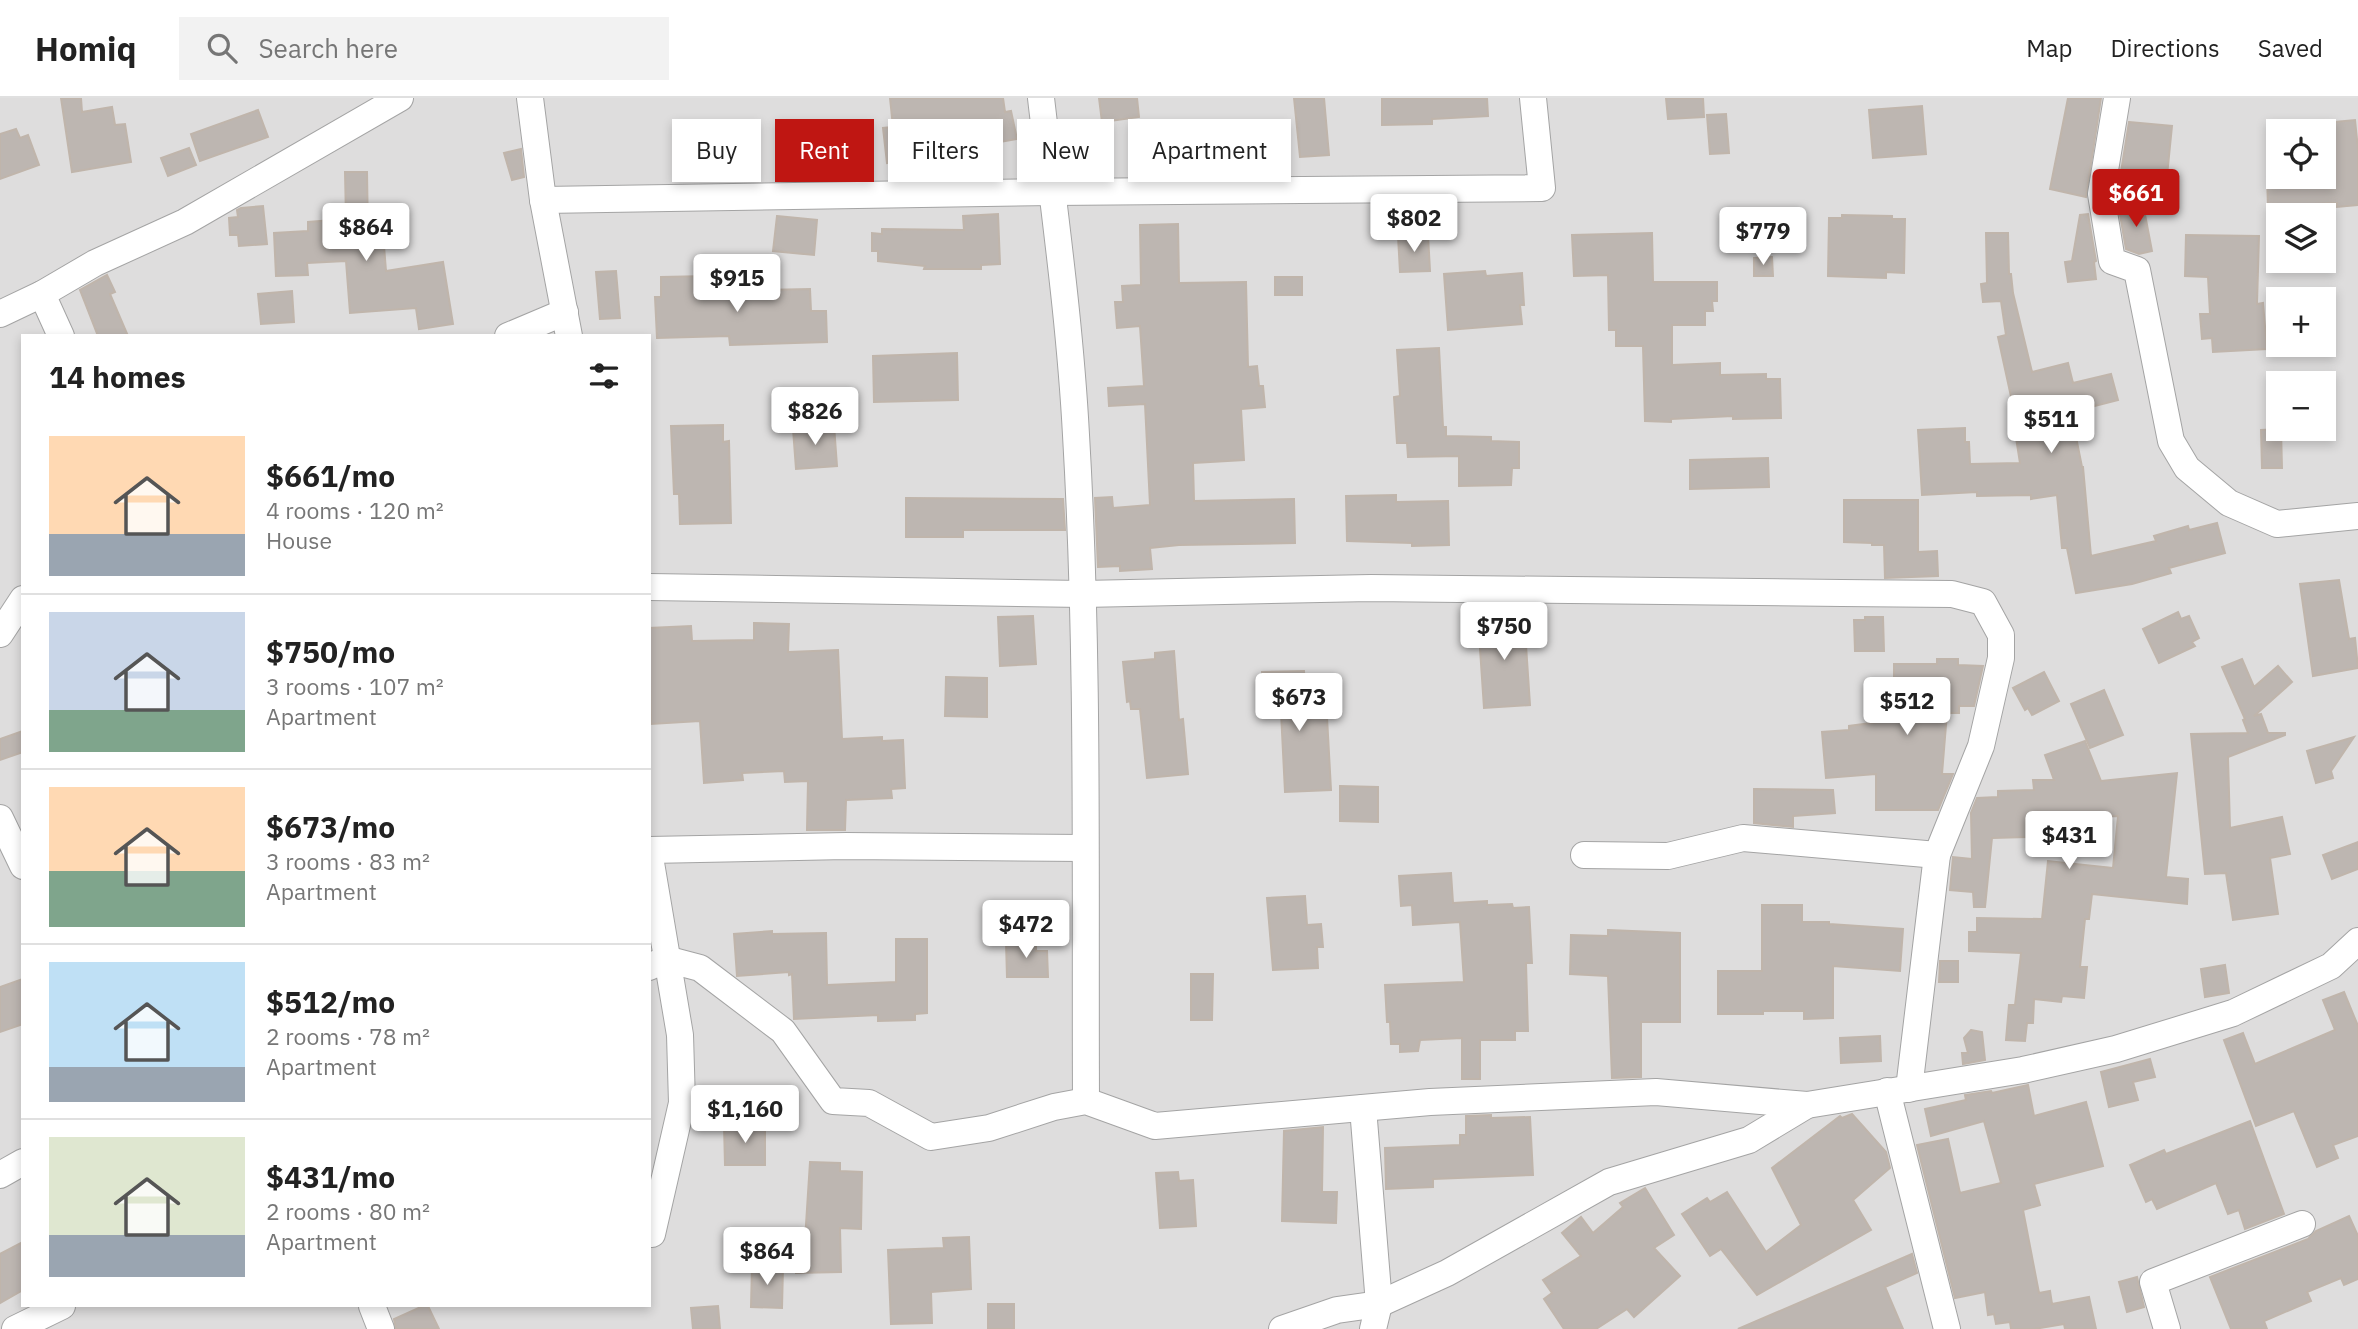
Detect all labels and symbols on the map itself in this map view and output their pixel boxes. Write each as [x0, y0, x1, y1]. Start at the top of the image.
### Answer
pin: $661 [2095, 170, 2177, 229]
pin: $802 [1373, 194, 1455, 254]
pin: $864 [325, 204, 407, 263]
pin: $779 [1722, 208, 1804, 267]
pin: $915 [696, 254, 778, 314]
pin: $826 [774, 388, 856, 447]
pin: $511 [2010, 396, 2092, 455]
pin: $750 [1463, 602, 1545, 662]
pin: $673 [1258, 674, 1340, 733]
pin: $512 [1866, 678, 1948, 737]
pin: $431 [2028, 812, 2110, 871]
pin: $472 [985, 900, 1067, 960]
pin: $1,160 [688, 1086, 802, 1145]
pin: $864 [726, 1228, 808, 1287]

